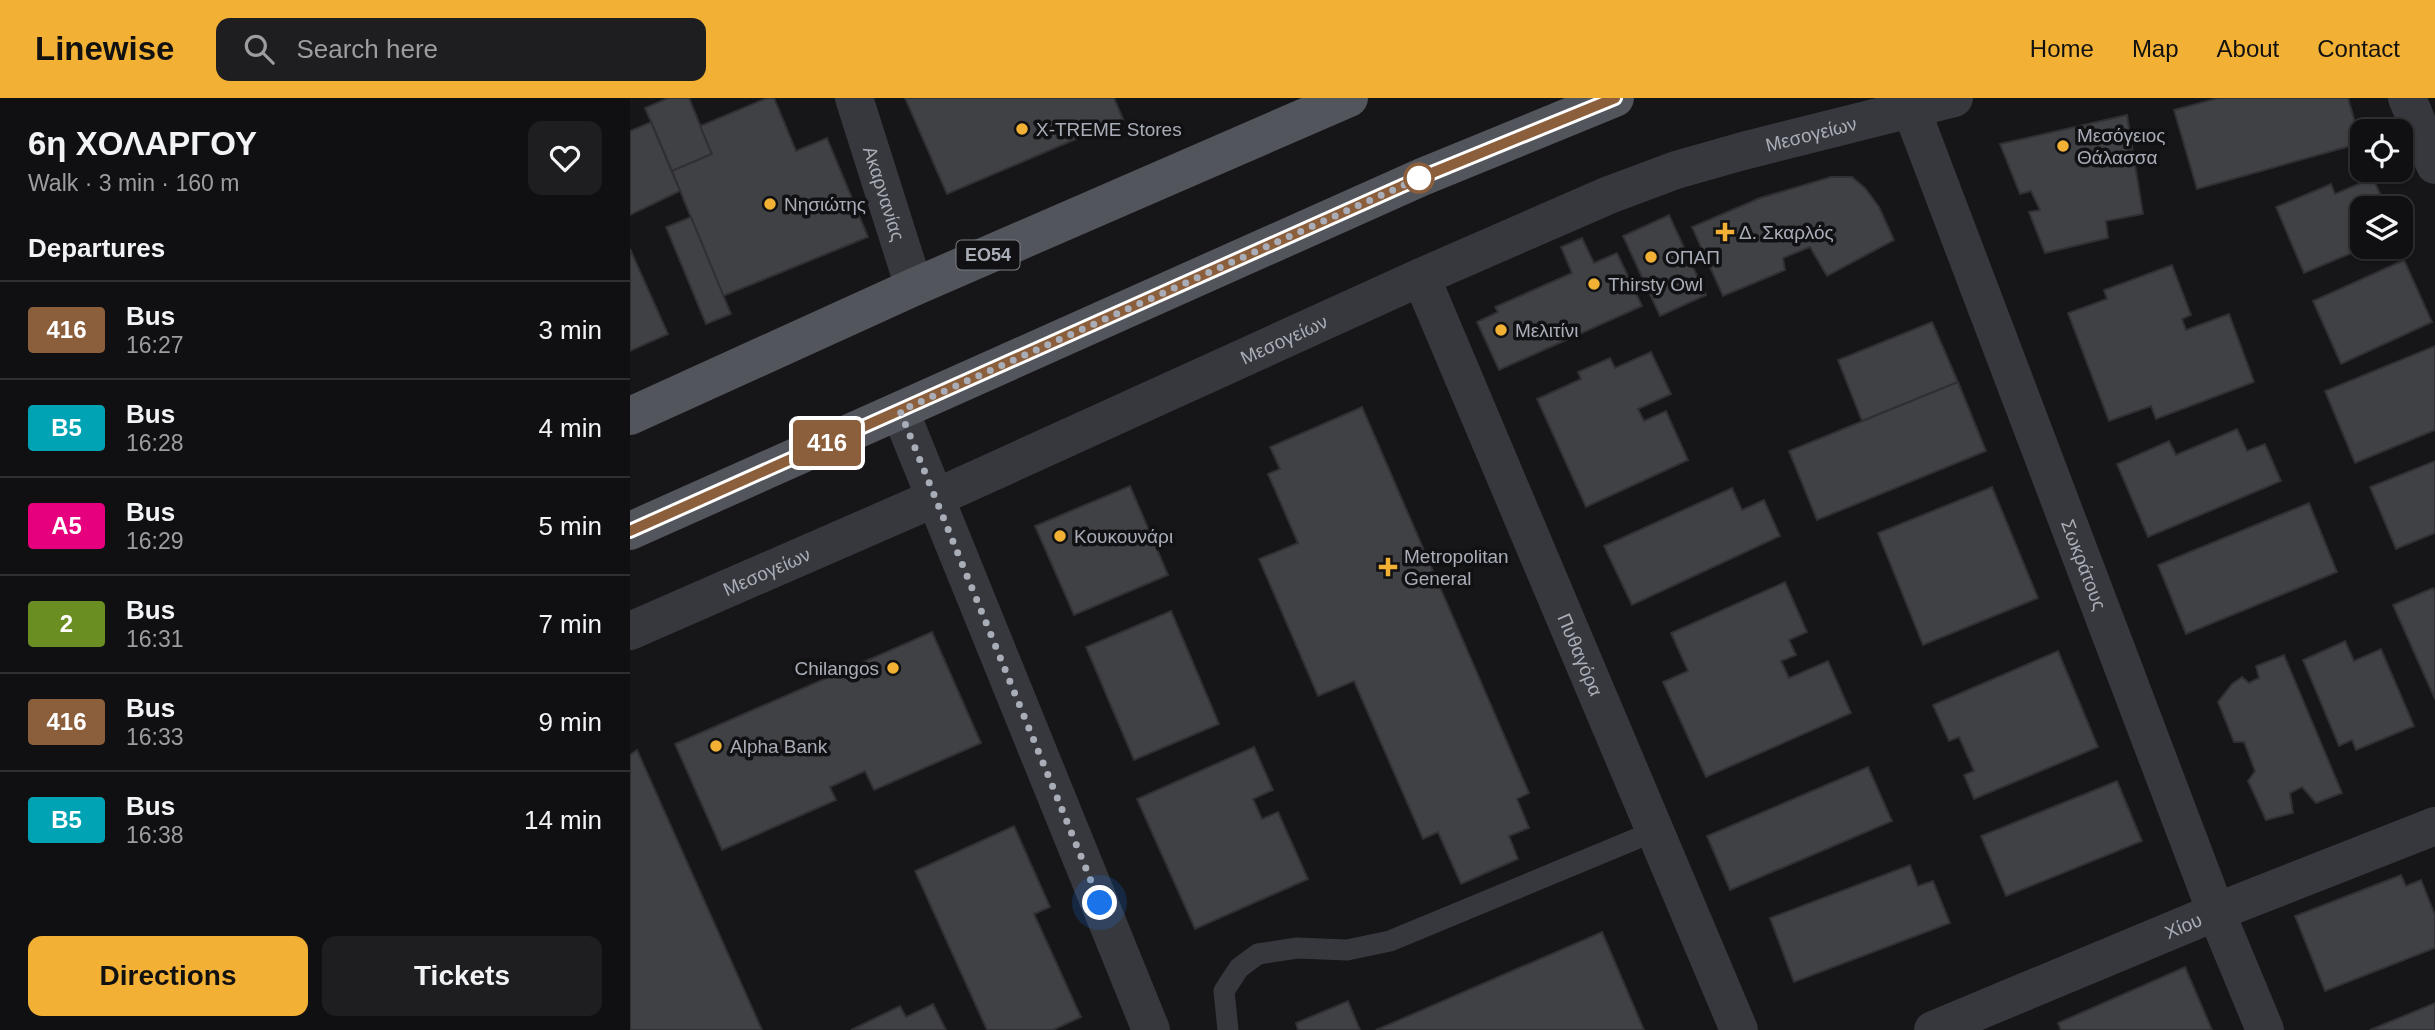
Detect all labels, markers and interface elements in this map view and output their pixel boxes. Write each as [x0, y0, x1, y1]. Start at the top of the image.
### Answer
search box [216, 18, 706, 81]
text: Linewise [35, 30, 174, 67]
icon: search [240, 30, 278, 68]
text: Search here [296, 34, 438, 64]
text: Home [2030, 35, 2094, 62]
text: Map [2132, 35, 2179, 62]
text: About [2217, 35, 2279, 62]
text: Contact [2317, 35, 2400, 62]
street label: Μεσογείων [1763, 113, 1859, 156]
place label: X-TREME Stores [1036, 119, 1182, 140]
map controls [2350, 119, 2413, 259]
button: locate [2350, 119, 2413, 182]
button: heart [528, 121, 602, 195]
marker: X-TREME Stores [1014, 121, 1030, 137]
text: 6η ΧΟΛΑΡΓΟΥ [28, 125, 257, 162]
place label: Μεσόγειος Θάλασσα [2077, 125, 2166, 168]
marker: Μεσόγειος Θάλασσα [2055, 138, 2071, 154]
street label: Ακαρνανίας [859, 144, 909, 243]
unlabelled marker [1404, 163, 1434, 193]
text: Walk · 3 min · 160 m [28, 170, 239, 196]
place label: Νησιώτης [784, 194, 866, 215]
marker: Νησιώτης [762, 196, 778, 212]
button: layers [2350, 196, 2413, 259]
place label: Δ. Σκαρλός [1739, 222, 1834, 243]
marker: Δ. Σκαρλός [1717, 224, 1733, 240]
text: Departures [28, 233, 165, 263]
road number: ΕΟ54 [956, 240, 1020, 270]
place label: ΟΠΑΠ [1665, 247, 1720, 268]
marker: ΟΠΑΠ [1643, 249, 1659, 265]
place label: Thirsty Owl [1608, 274, 1703, 295]
marker: Thirsty Owl [1586, 276, 1602, 292]
text: Bus [126, 301, 175, 331]
street label: Μεσογείων [1237, 311, 1331, 369]
text: 3 min [538, 315, 602, 345]
text: 416 [46, 316, 87, 343]
place label: Μελιτίνι [1515, 320, 1578, 341]
marker: Μελιτίνι [1493, 322, 1509, 338]
text: 16:27 [126, 332, 184, 358]
text: Bus [126, 399, 175, 429]
text: 4 min [538, 413, 602, 443]
text: Β5 [51, 414, 82, 441]
line badge: 416 [787, 420, 867, 466]
text: 416 [807, 429, 847, 456]
text: 16:28 [126, 430, 184, 456]
text: Bus [126, 497, 175, 527]
text: 5 min [538, 511, 602, 541]
text: A5 [51, 512, 82, 539]
street label: Σωκράτους [2057, 516, 2110, 613]
place label: Κουκουνάρι [1074, 526, 1173, 547]
text: 16:29 [126, 528, 184, 554]
marker: Κουκουνάρι [1052, 528, 1068, 544]
street label: Μεσογείων [720, 544, 814, 600]
place label: Metropolitan General [1404, 546, 1509, 589]
marker: Metropolitan General [1378, 557, 1398, 577]
text: Bus [126, 595, 175, 625]
text: 7 min [538, 609, 602, 639]
text: 2 [60, 610, 73, 637]
street label: Πυθαγόρα [1553, 610, 1607, 699]
text: 16:31 [126, 626, 184, 652]
place label: Chilangos [795, 658, 879, 679]
marker: Chilangos [885, 660, 901, 676]
text: Bus [126, 693, 175, 723]
text: 9 min [538, 707, 602, 737]
text: 416 [46, 708, 87, 735]
text: 16:33 [126, 724, 184, 750]
place label: Alpha Bank [730, 736, 828, 757]
marker: Alpha Bank [708, 738, 724, 754]
text: Bus [126, 791, 175, 821]
text: 14 min [524, 805, 602, 835]
text: Β5 [51, 806, 82, 833]
text: 16:38 [126, 822, 184, 848]
your location [1082, 885, 1117, 920]
street label: Χίου [2162, 909, 2205, 943]
button: Directions [28, 936, 308, 1016]
button: Tickets [322, 936, 602, 1016]

